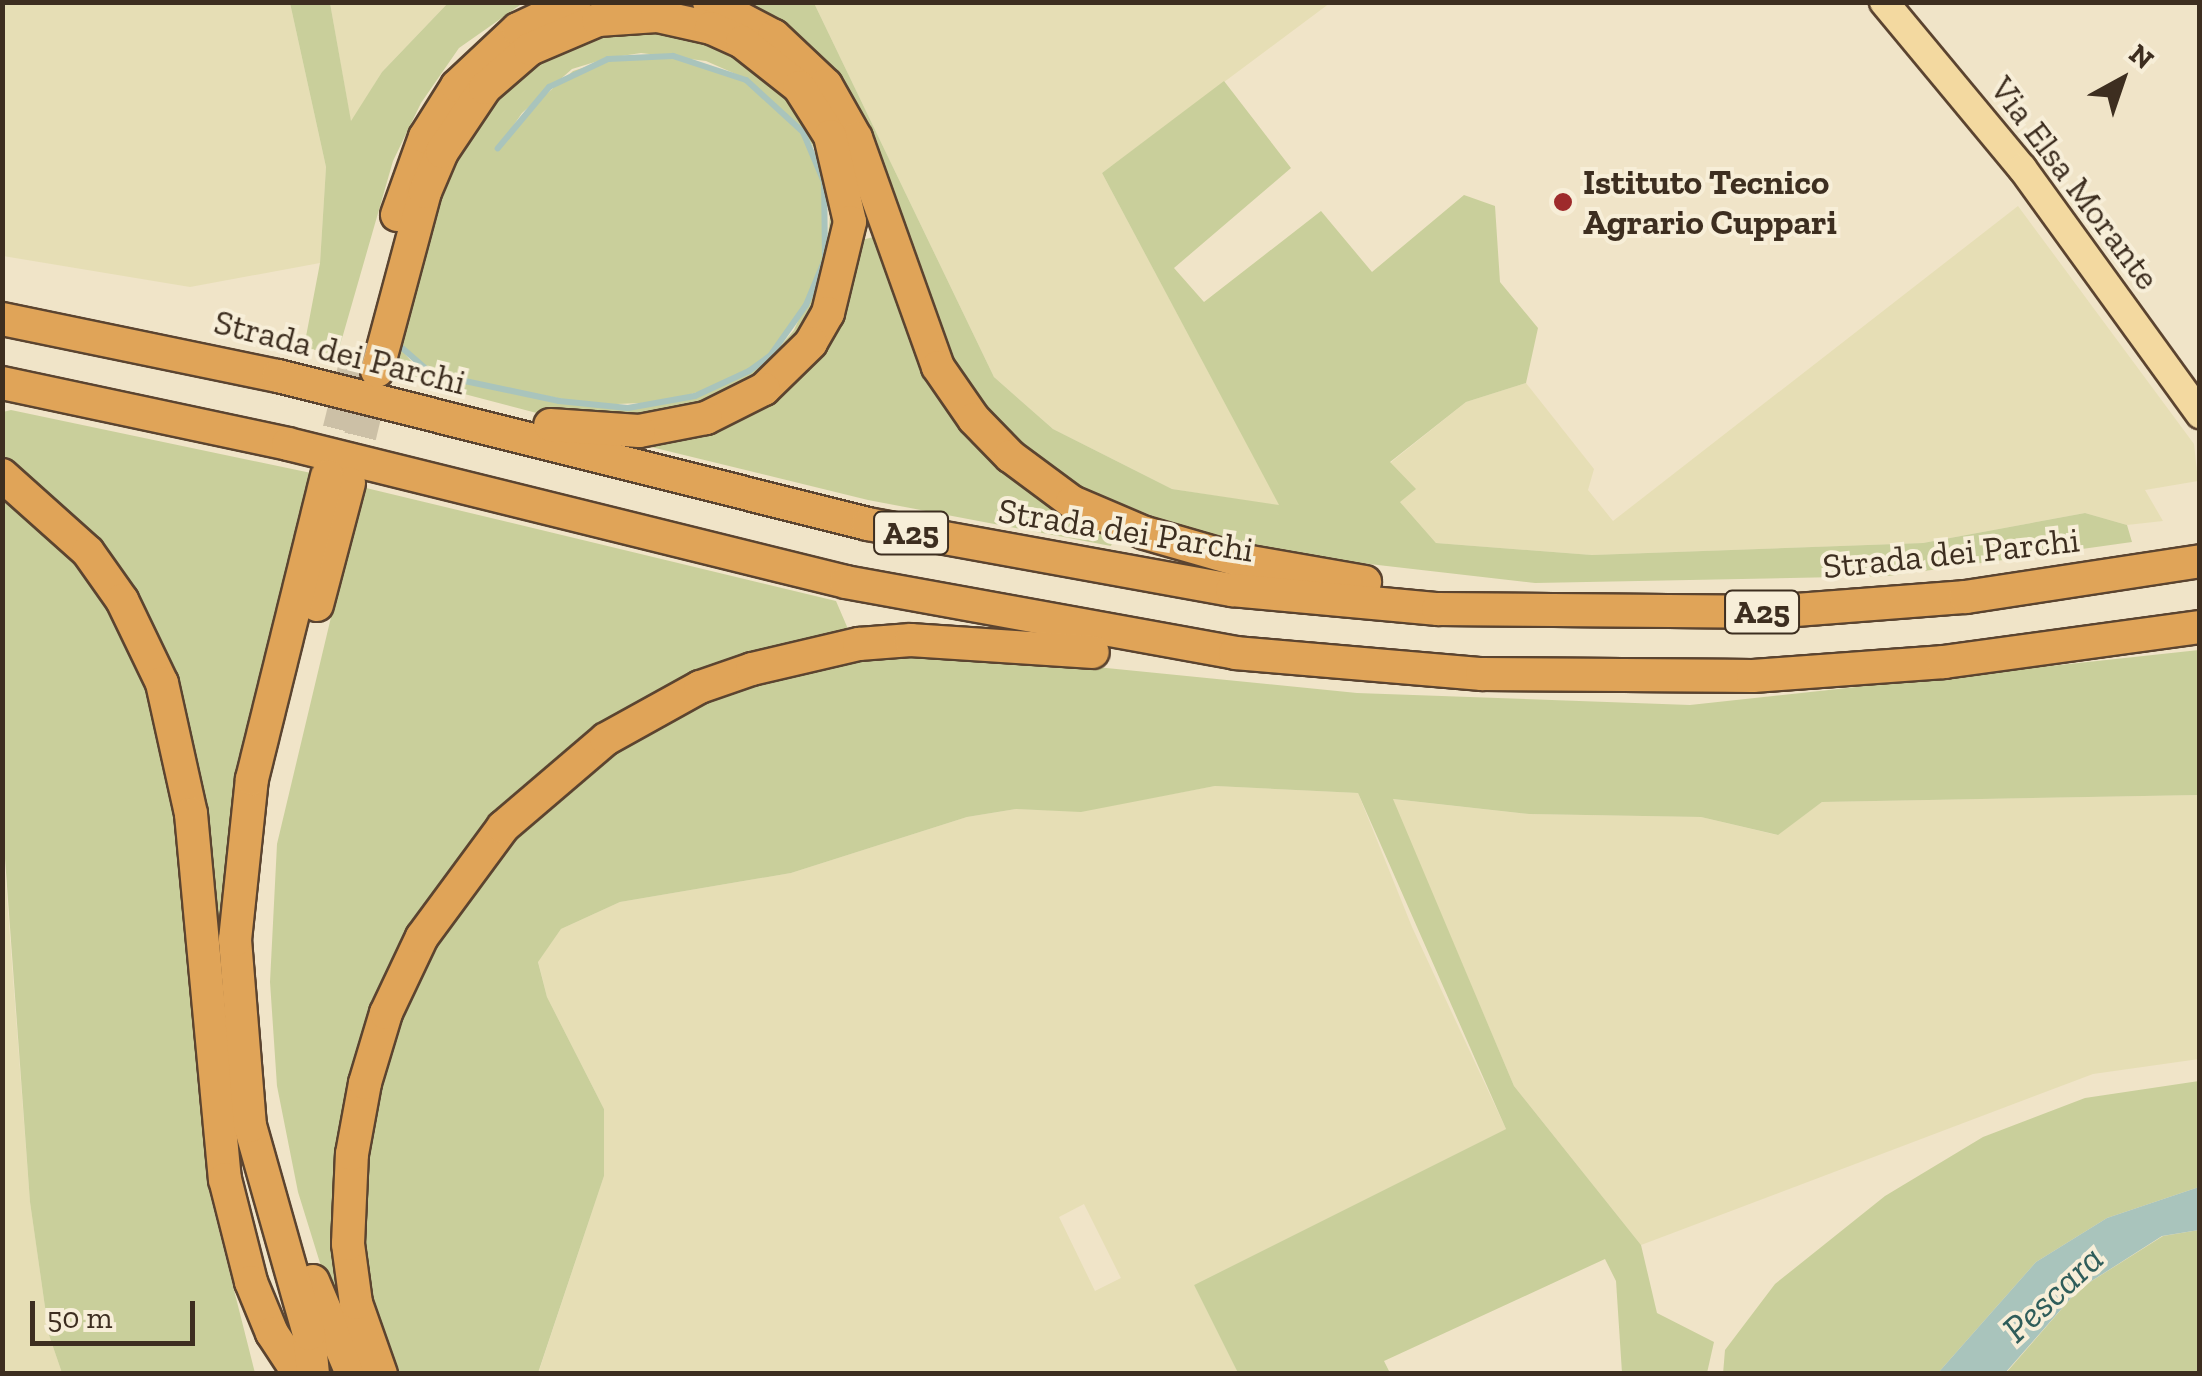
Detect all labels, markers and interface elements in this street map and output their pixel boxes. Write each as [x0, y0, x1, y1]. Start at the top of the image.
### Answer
north arrow [2072, 30, 2172, 130]
text: N [2123, 37, 2160, 76]
street label: Via Elsa Morante [1981, 68, 2169, 298]
place label: Istituto Tecnico Agrario Cuppari [1583, 161, 1837, 243]
marker: Istituto Tecnico Agrario Cuppari [1552, 191, 1574, 213]
street label: Strada dei Parchi [210, 300, 470, 404]
street label: Strada dei Parchi [995, 489, 1257, 571]
road number: A25 [871, 506, 951, 560]
street label: Strada dei Parchi [1821, 519, 2081, 587]
road number: A25 [1722, 585, 1802, 639]
water label: Pescara [1993, 1236, 2113, 1352]
scale bar [35, 1281, 200, 1343]
text: 50 m [47, 1300, 112, 1336]

